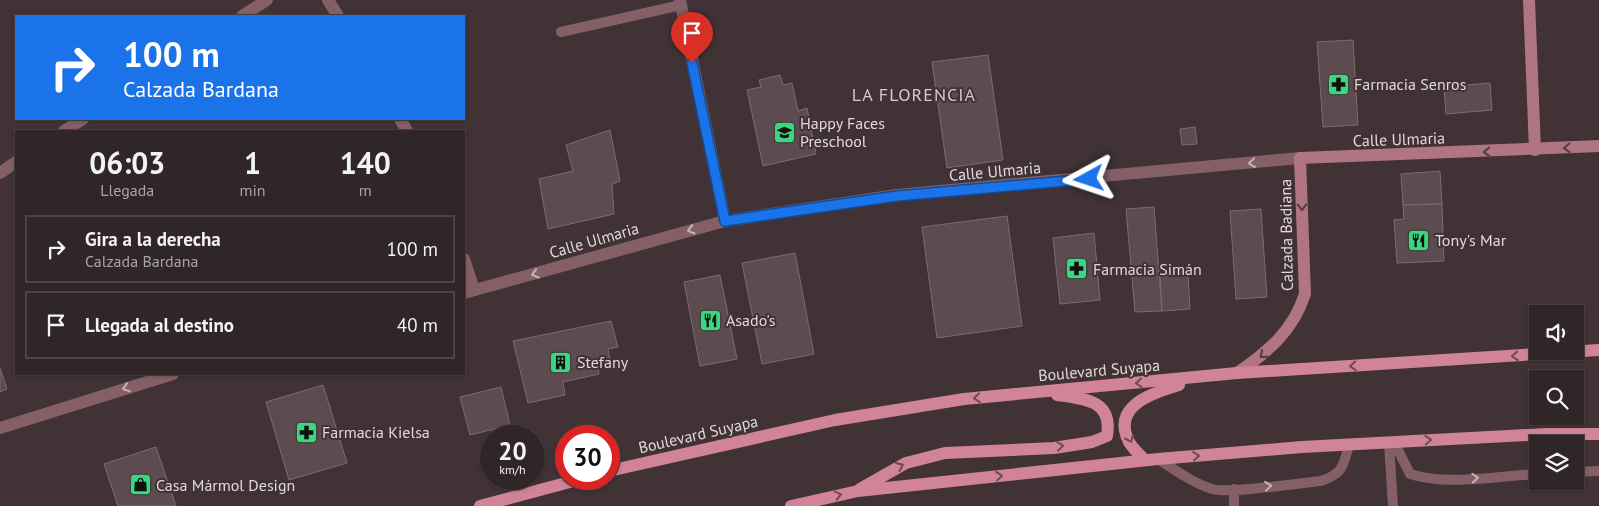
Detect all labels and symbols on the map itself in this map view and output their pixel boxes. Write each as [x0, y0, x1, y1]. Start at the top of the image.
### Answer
pin [671, 12, 713, 63]
pharmacy icon: Farmacia Senros [1326, 72, 1350, 96]
place label: Farmacia Senros [1354, 74, 1467, 94]
district label: LA FLORENCIA [852, 83, 976, 106]
place label: Happy Faces Preschool [800, 113, 885, 151]
school or university icon: Happy Faces Preschool [772, 120, 796, 144]
street label: Calle Ulmaria [1353, 127, 1445, 151]
one-way arrow [1563, 143, 1571, 154]
one-way arrow [1482, 146, 1490, 157]
position arrow [1062, 152, 1114, 204]
street label: Calle Ulmaria [948, 157, 1042, 185]
one-way arrow [1248, 157, 1256, 168]
street label: Calzada Badiana [1275, 179, 1297, 291]
one-way arrow [1297, 204, 1307, 211]
street label: Calle Ulmaria [547, 218, 641, 262]
one-way arrow [687, 224, 696, 235]
restaurant icon: Tony's Mar [1407, 228, 1431, 252]
place label: Tony's Mar [1435, 230, 1507, 250]
pharmacy icon: Farmacia Simán [1065, 257, 1089, 281]
place label: Farmacia Simán [1093, 259, 1202, 279]
one-way arrow [531, 268, 539, 278]
restaurant icon: Asado's [698, 308, 722, 332]
place label: Asado's [726, 310, 776, 330]
one-way arrow [1260, 349, 1269, 357]
building icon: Stefany [549, 350, 573, 374]
one-way arrow [1511, 350, 1519, 361]
place label: Stefany [577, 352, 629, 372]
street label: Boulevard Suyapa [1037, 355, 1161, 385]
one-way arrow [1349, 361, 1357, 372]
one-way arrow [1135, 377, 1143, 388]
one-way arrow [123, 383, 131, 393]
one-way arrow [973, 392, 981, 403]
street label: Boulevard Suyapa [636, 411, 760, 457]
pharmacy icon: Farmacia Kielsa [294, 420, 318, 444]
place label: Farmacia Kielsa [322, 422, 430, 442]
speed limit sign: 30 [555, 425, 620, 490]
one-way arrow [1123, 434, 1133, 443]
one-way arrow [1424, 435, 1432, 446]
one-way arrow [1056, 442, 1064, 452]
one-way arrow [1192, 450, 1200, 461]
one-way arrow [895, 462, 904, 472]
one-way arrow [996, 470, 1004, 481]
one-way arrow [1471, 472, 1479, 483]
shop icon: Casa Mármol Design [128, 473, 152, 497]
place label: Casa Mármol Design [156, 475, 295, 495]
one-way arrow [1265, 481, 1273, 492]
one-way arrow [834, 490, 843, 501]

